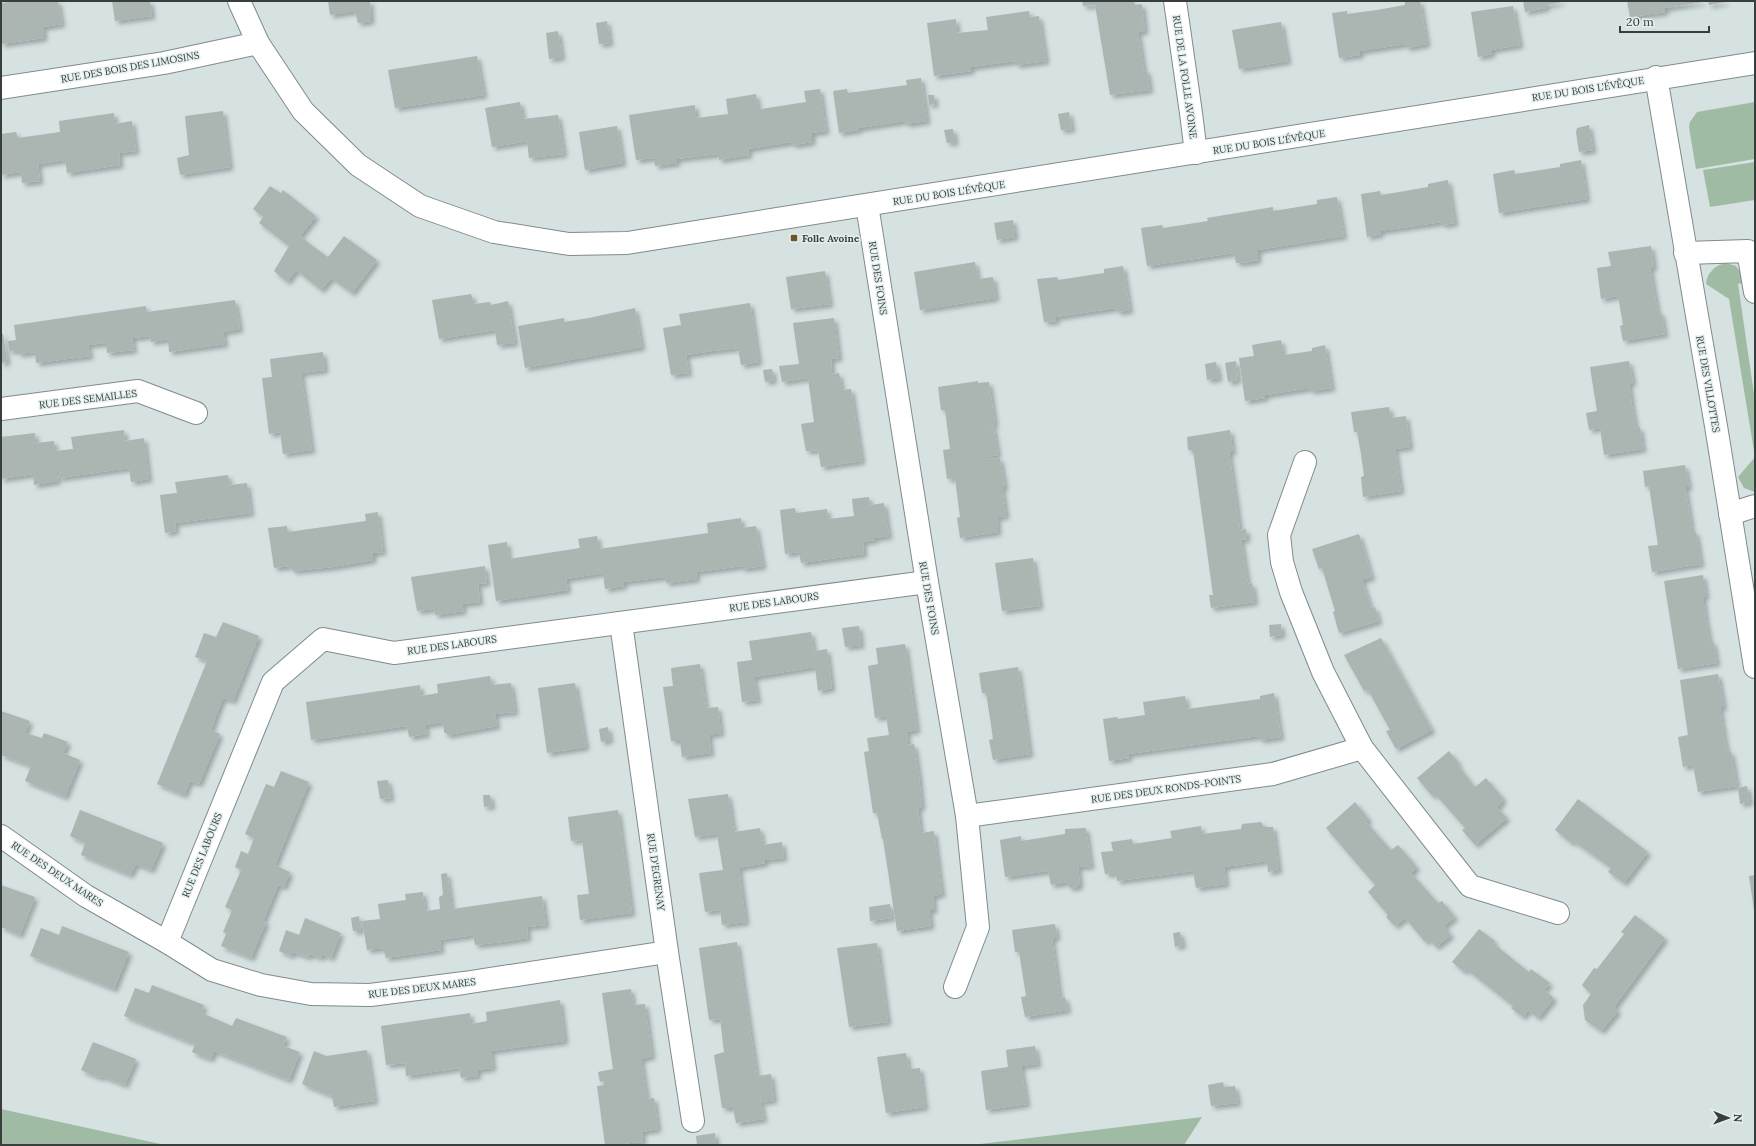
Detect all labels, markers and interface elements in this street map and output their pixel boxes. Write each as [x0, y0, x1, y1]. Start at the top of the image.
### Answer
scale bar [1620, 8, 1709, 34]
street label: RUE DE LA FOLLE AVOINE [1170, 14, 1200, 140]
text: 20 m [1626, 14, 1654, 29]
street label: RUE DES BOIS DES LIMOSINS [60, 48, 201, 86]
street label: RUE DU BOIS L'ÉVÊQUE [1531, 74, 1645, 104]
street label: RUE DU BOIS L'ÉVÊQUE [1212, 127, 1326, 157]
street label: RUE DU BOIS L'ÉVÊQUE [892, 178, 1006, 208]
place label: Folle Avoine [802, 232, 860, 245]
marker: Folle Avoine [789, 233, 799, 243]
street label: RUE DES FOINS [866, 240, 890, 316]
street label: RUE DES VILLOTTES [1693, 335, 1723, 434]
street label: RUE DES SEMAILLES [38, 387, 138, 411]
street label: RUE DES FOINS [916, 560, 942, 636]
street label: RUE DES LABOURS [728, 589, 820, 615]
street label: RUE DES LABOURS [406, 632, 498, 658]
street label: RUE DES DEUX RONDS-POINTS [1090, 772, 1242, 806]
street label: RUE DES LABOURS [179, 810, 225, 899]
street label: RUE D'EGRENAY [644, 832, 668, 912]
street label: RUE DES DEUX MARES [8, 838, 106, 910]
street label: RUE DES DEUX MARES [367, 975, 477, 1001]
north arrow [1708, 1098, 1748, 1138]
text: N [1731, 1114, 1745, 1123]

